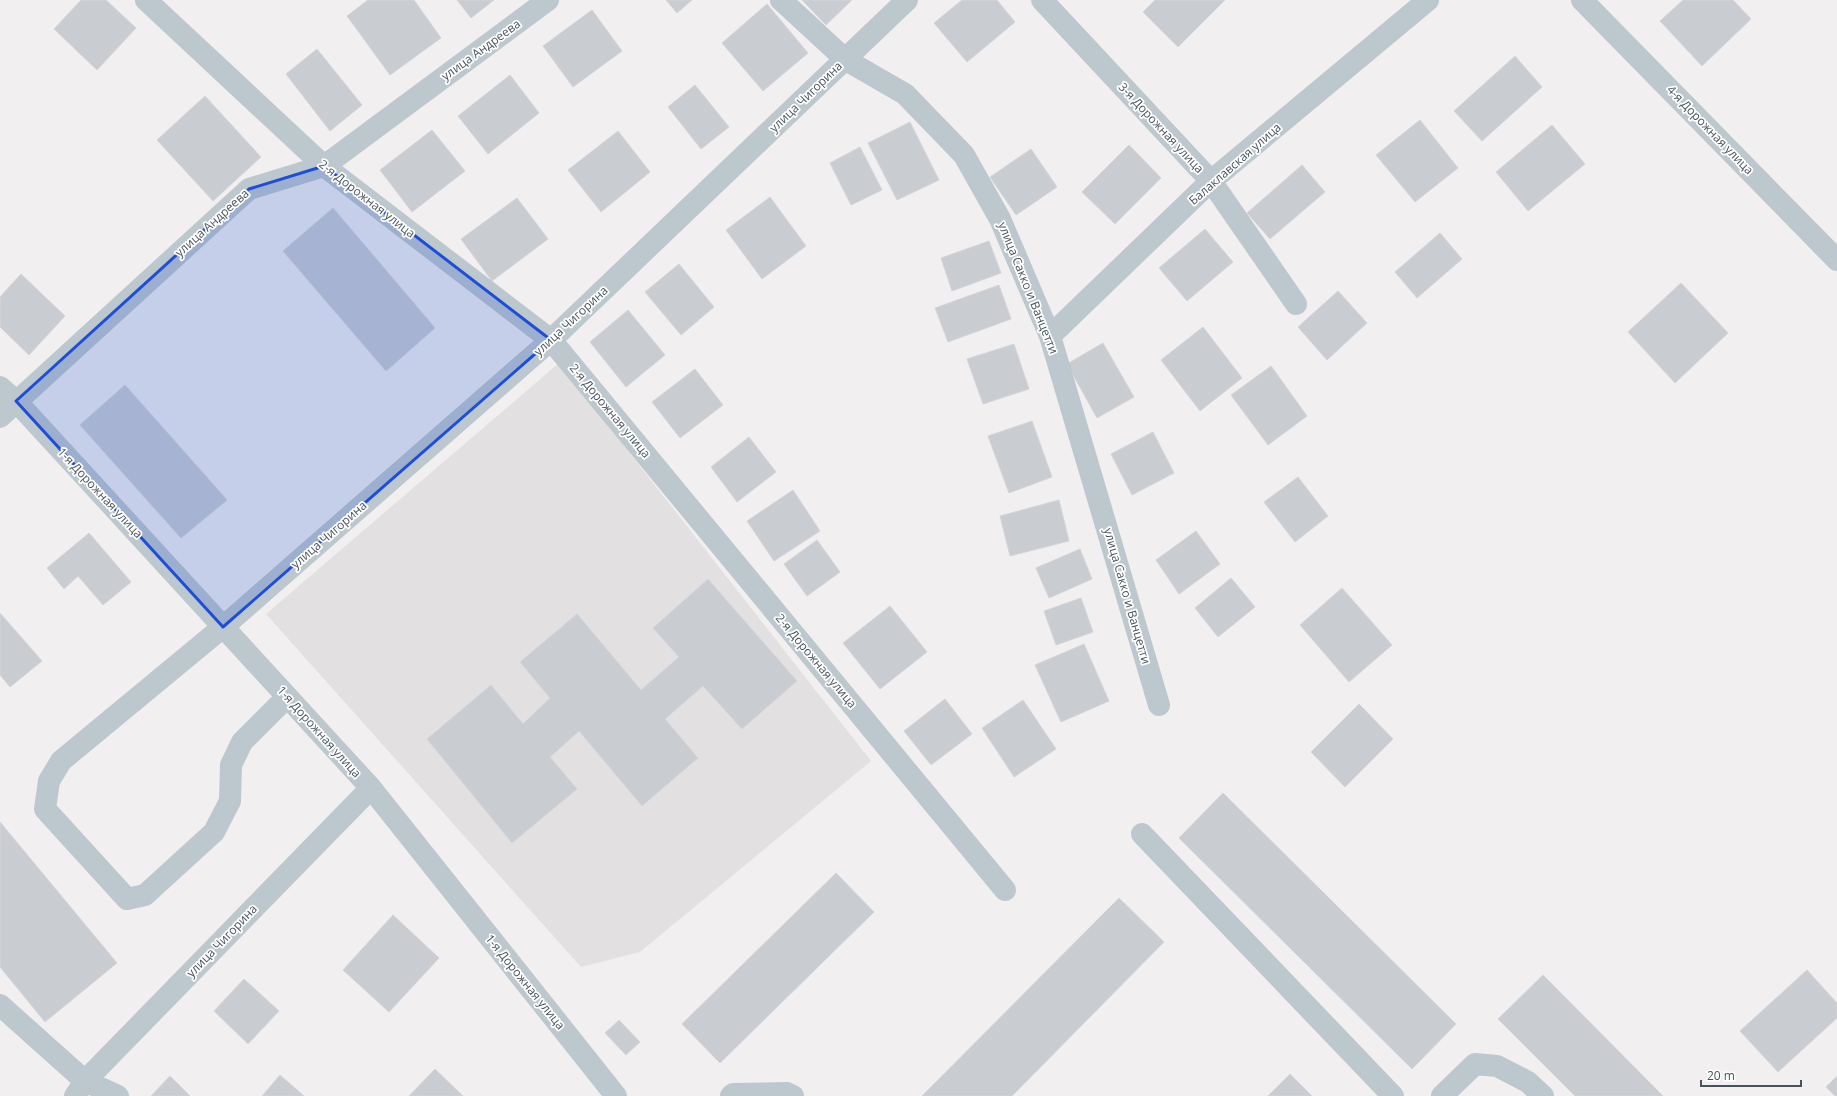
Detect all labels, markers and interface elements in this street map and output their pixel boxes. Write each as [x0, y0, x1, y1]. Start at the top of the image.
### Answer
street label: улица Андреева [438, 15, 524, 84]
street label: улица Чигорина [765, 57, 846, 136]
street label: 3-я Дорожная улица [1115, 79, 1208, 177]
street label: 4-я Дорожная улица [1663, 81, 1757, 178]
street label: Балаклавская улица [1185, 119, 1284, 208]
street label: 2-я Дорожная улица [316, 156, 419, 242]
street label: улица Андреева [171, 185, 252, 260]
street label: улица Сакко и Ванцетти [994, 219, 1063, 356]
street label: улица Чигорина [530, 282, 611, 359]
street label: 2-я Дорожная улица [566, 360, 655, 461]
street label: 1-я Дорожная улица [54, 444, 147, 542]
street label: улица Чигорина [287, 497, 370, 572]
street label: улица Сакко и Ванцетти [1100, 526, 1155, 666]
street label: 2-я Дорожная улица [772, 610, 861, 711]
street label: 1-я Дорожная улица [274, 682, 365, 781]
street label: улица Чигорина [182, 900, 261, 981]
street label: 1-я Дорожная улица [482, 930, 569, 1033]
scale bar [1701, 1062, 1801, 1088]
text: 20 m [1707, 1067, 1735, 1084]

